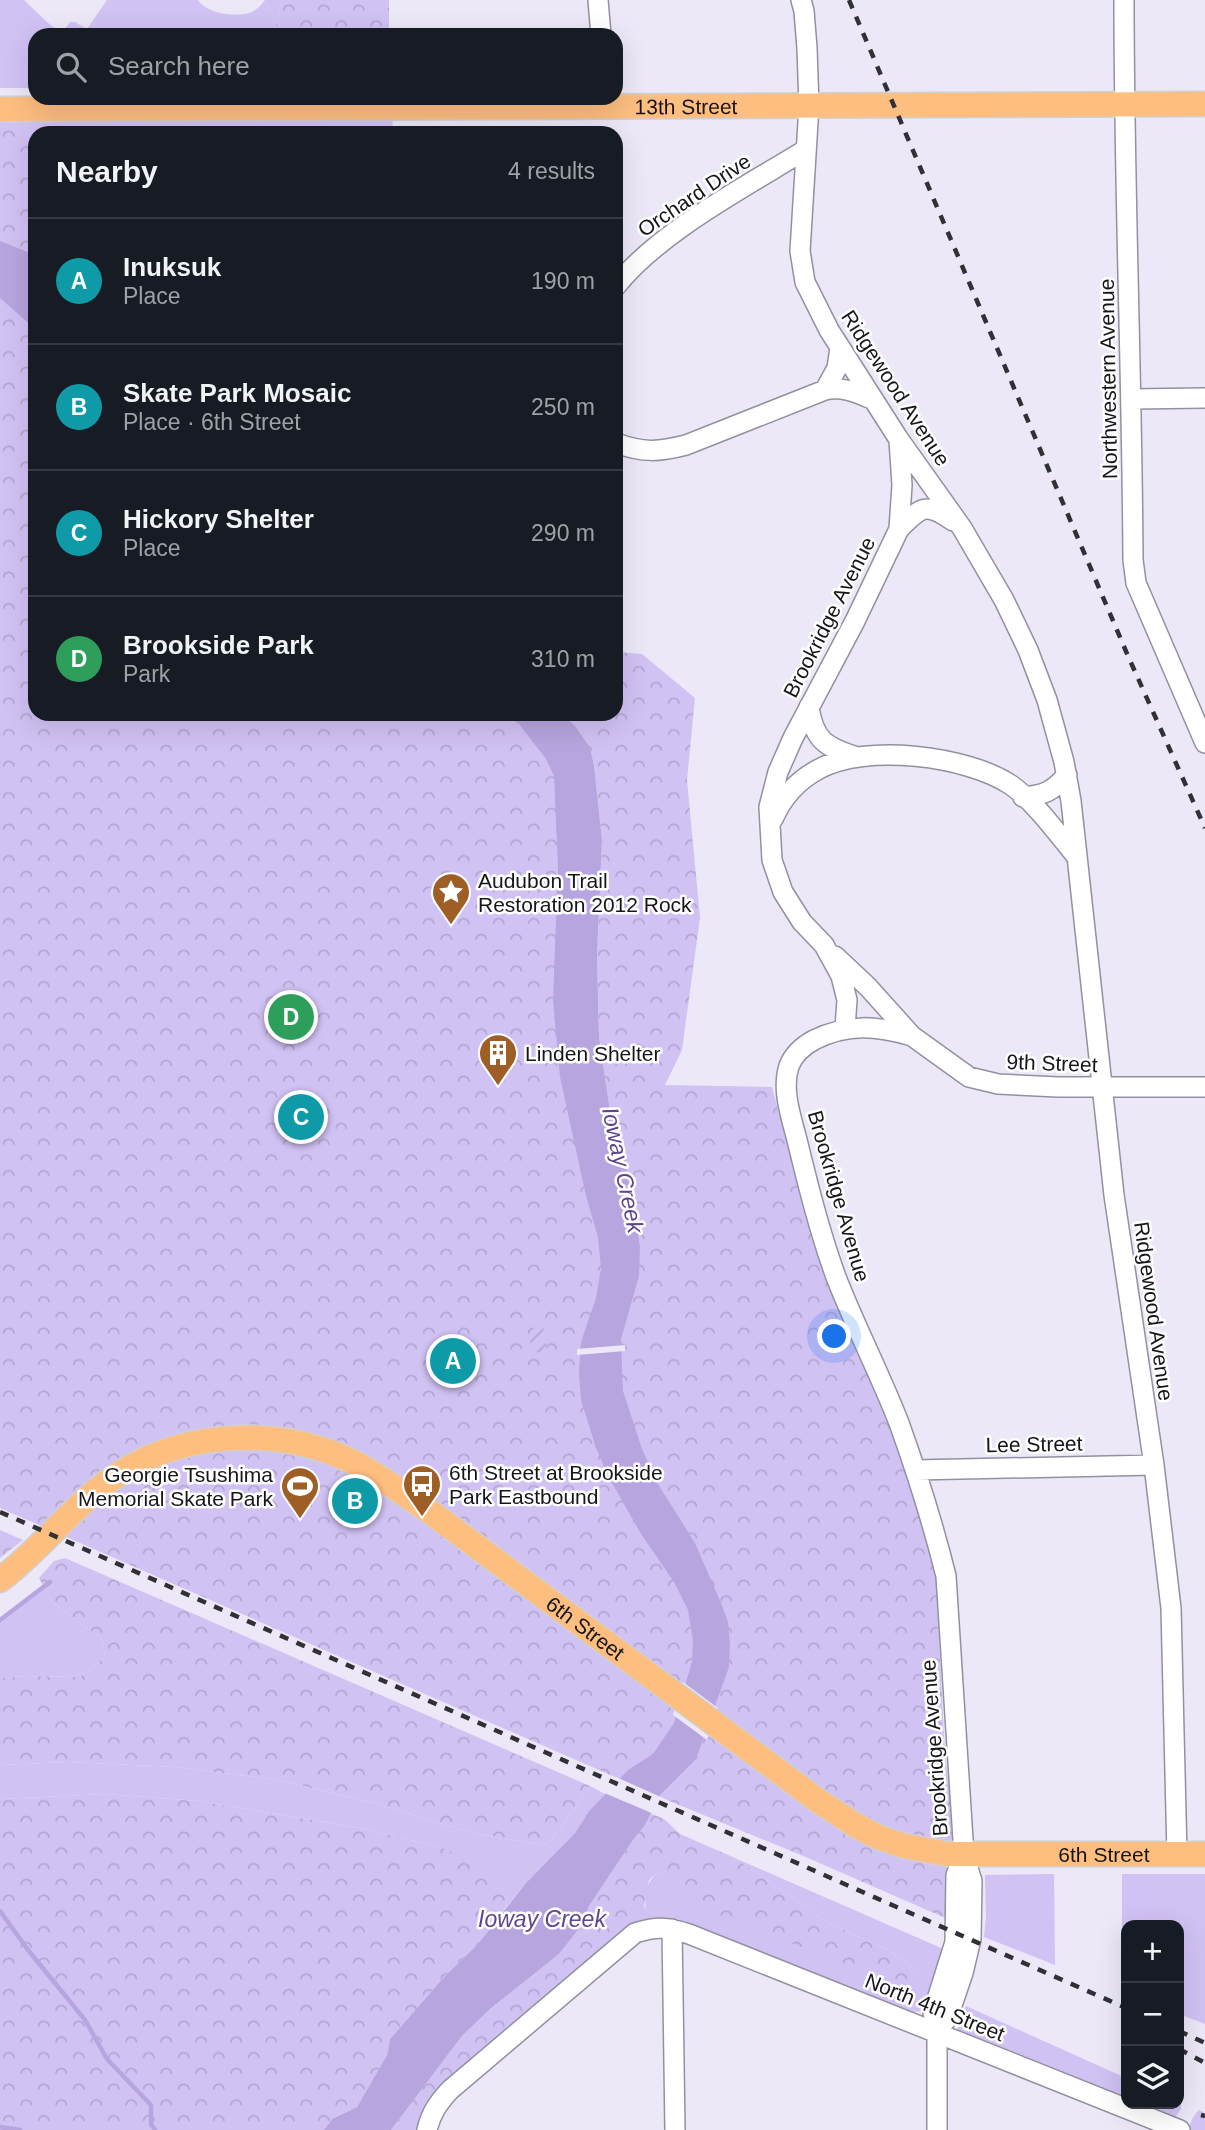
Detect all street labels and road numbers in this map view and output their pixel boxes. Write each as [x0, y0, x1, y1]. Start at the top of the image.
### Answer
street label: 13th Street [635, 94, 738, 118]
street label: Orchard Drive [633, 149, 755, 241]
street label: Northwestern Avenue [1095, 279, 1121, 479]
street label: Ridgewood Avenue [837, 306, 955, 470]
street label: Brookridge Avenue [779, 533, 879, 701]
street label: 9th Street [1006, 1050, 1098, 1076]
street label: Brookridge Avenue [804, 1108, 874, 1284]
street label: Ridgewood Avenue [1130, 1220, 1178, 1402]
street label: Lee Street [985, 1432, 1083, 1456]
street label: 6th Street [542, 1591, 629, 1664]
street label: Brookridge Avenue [916, 1659, 952, 1837]
street label: 6th Street [1058, 1843, 1150, 1866]
street label: North 4th Street [862, 1969, 1008, 2045]

